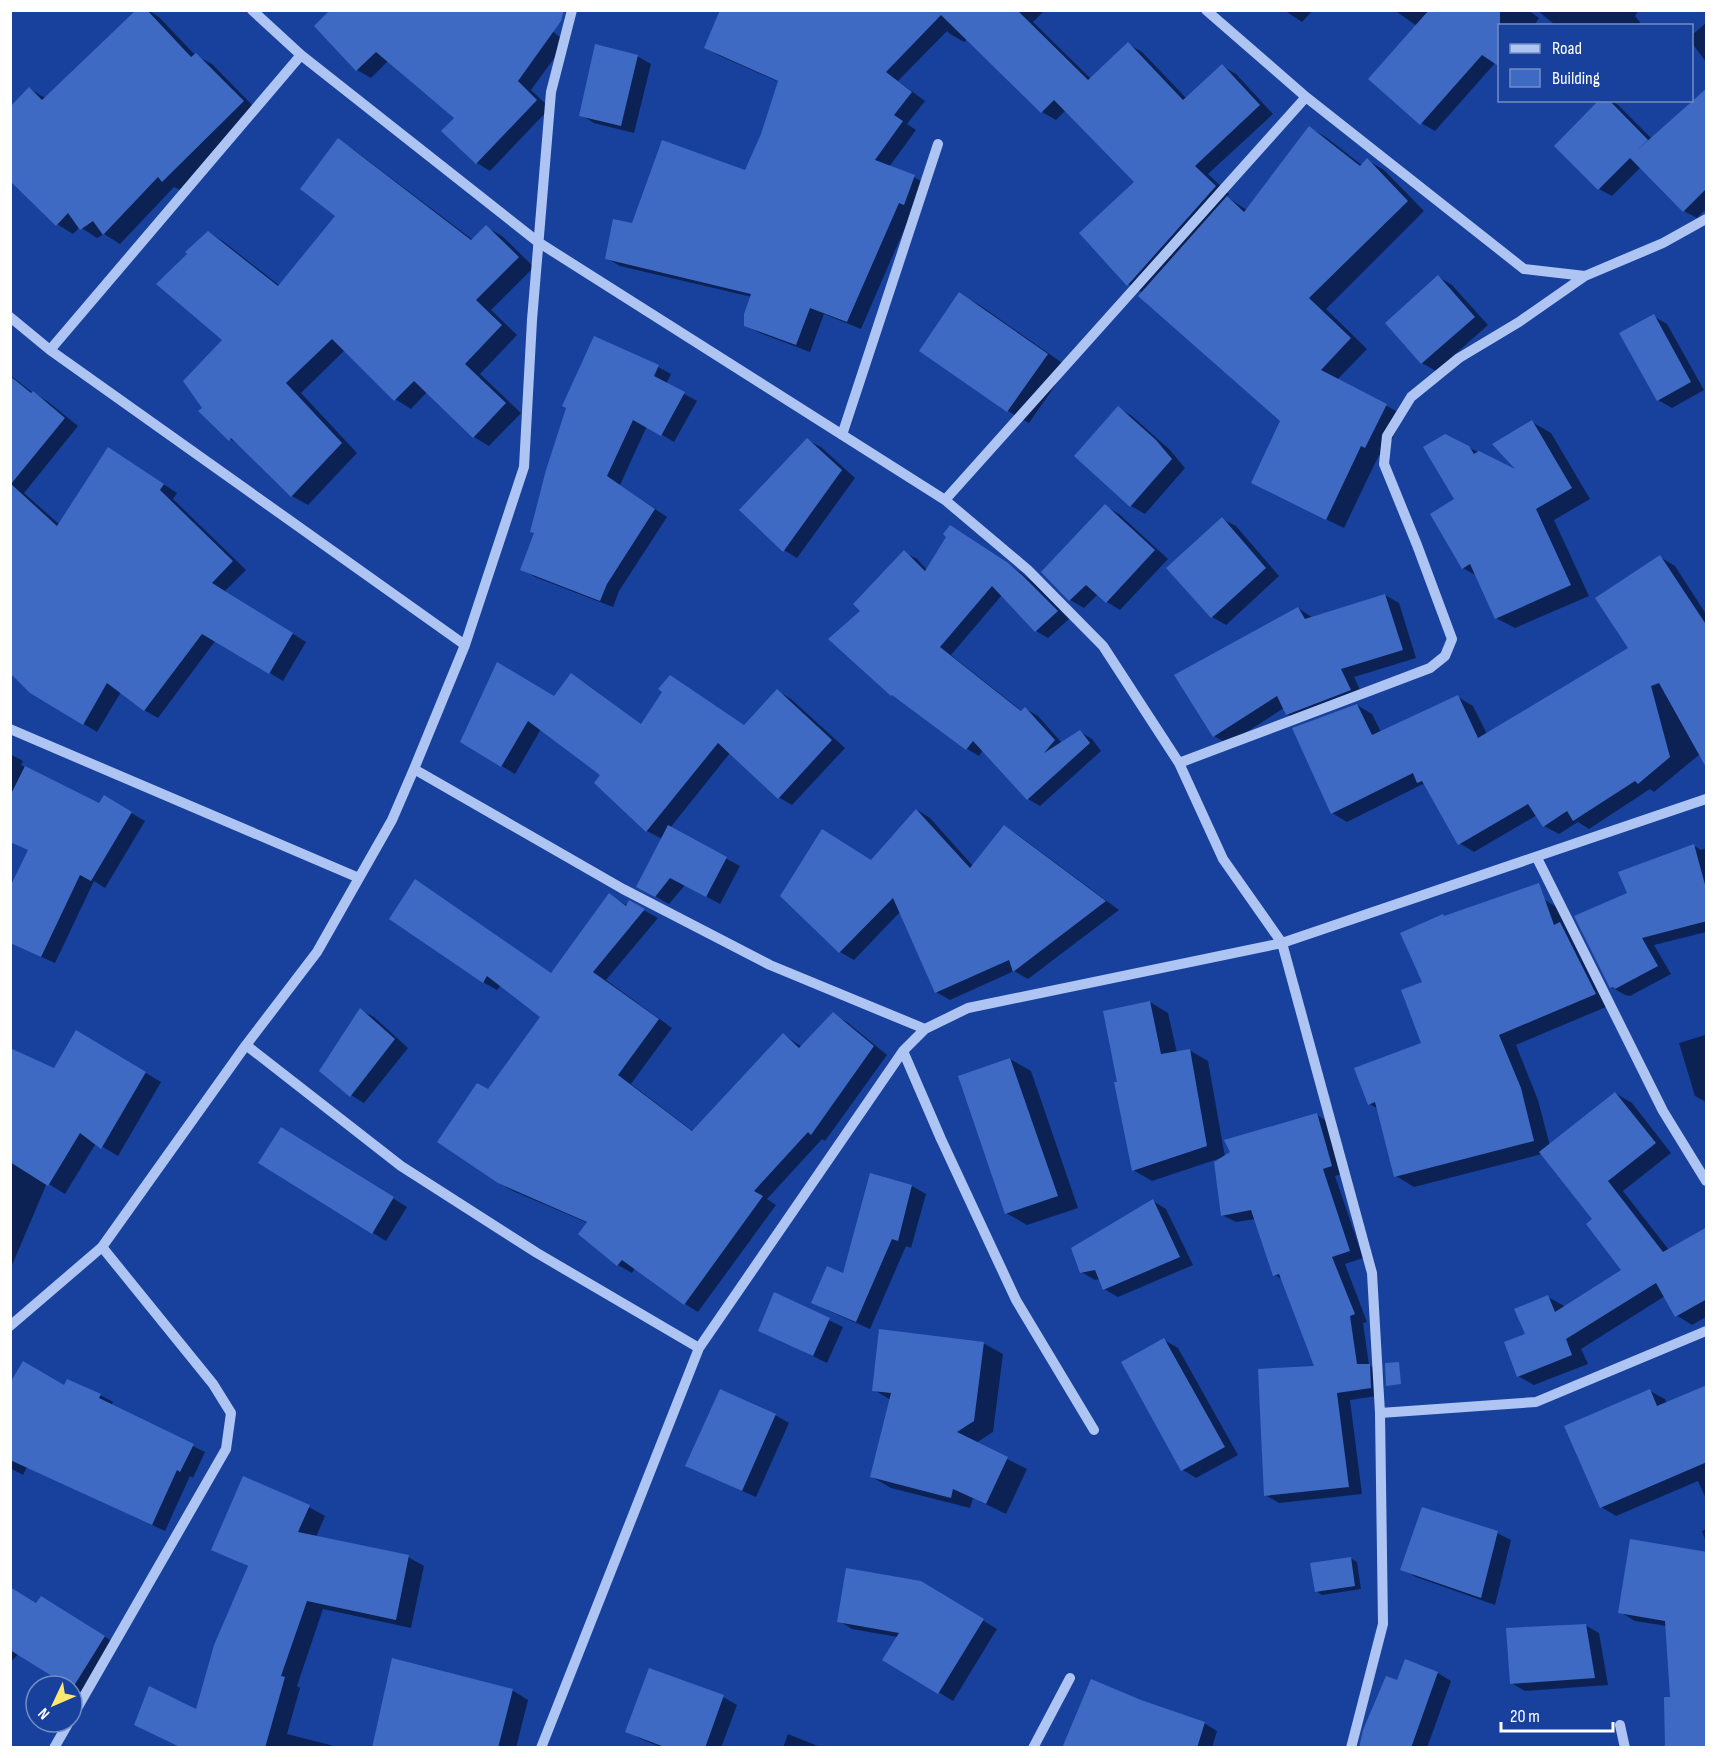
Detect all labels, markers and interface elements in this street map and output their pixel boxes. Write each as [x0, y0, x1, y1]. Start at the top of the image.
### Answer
legend [1498, 24, 1693, 102]
text: Road [1552, 38, 1582, 59]
text: Building [1552, 68, 1600, 89]
north arrow [24, 1674, 84, 1734]
scale bar [1501, 1695, 1614, 1733]
text: N [34, 1704, 54, 1723]
text: 20 m [1510, 1706, 1540, 1727]

